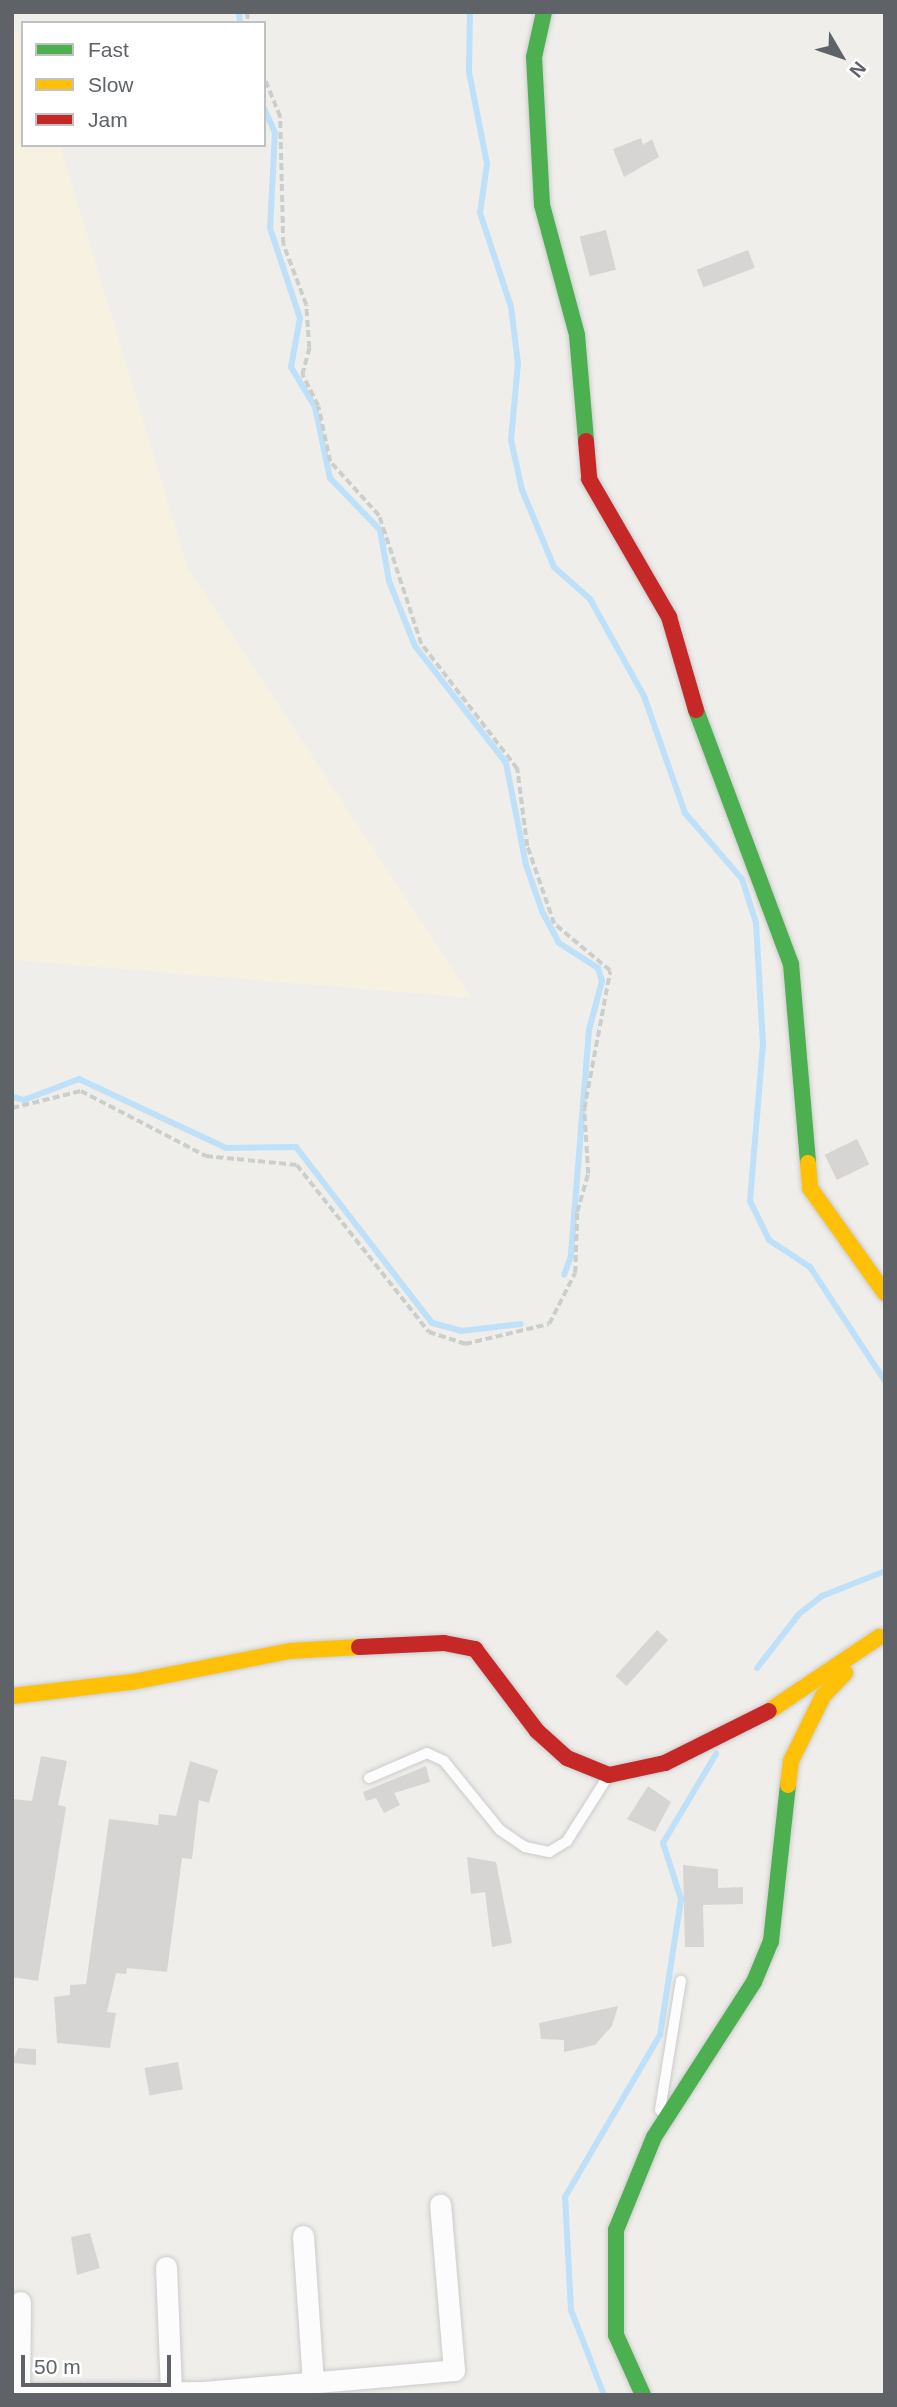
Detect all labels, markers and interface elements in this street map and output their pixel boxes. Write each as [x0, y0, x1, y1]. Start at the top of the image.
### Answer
legend [21, 21, 266, 147]
north arrow [806, 21, 876, 91]
text: Fast [88, 38, 129, 61]
text: N [845, 58, 870, 81]
text: Slow [88, 73, 134, 96]
text: Jam [88, 108, 128, 131]
scale bar [24, 2340, 175, 2384]
text: 50 m [34, 2355, 81, 2378]

